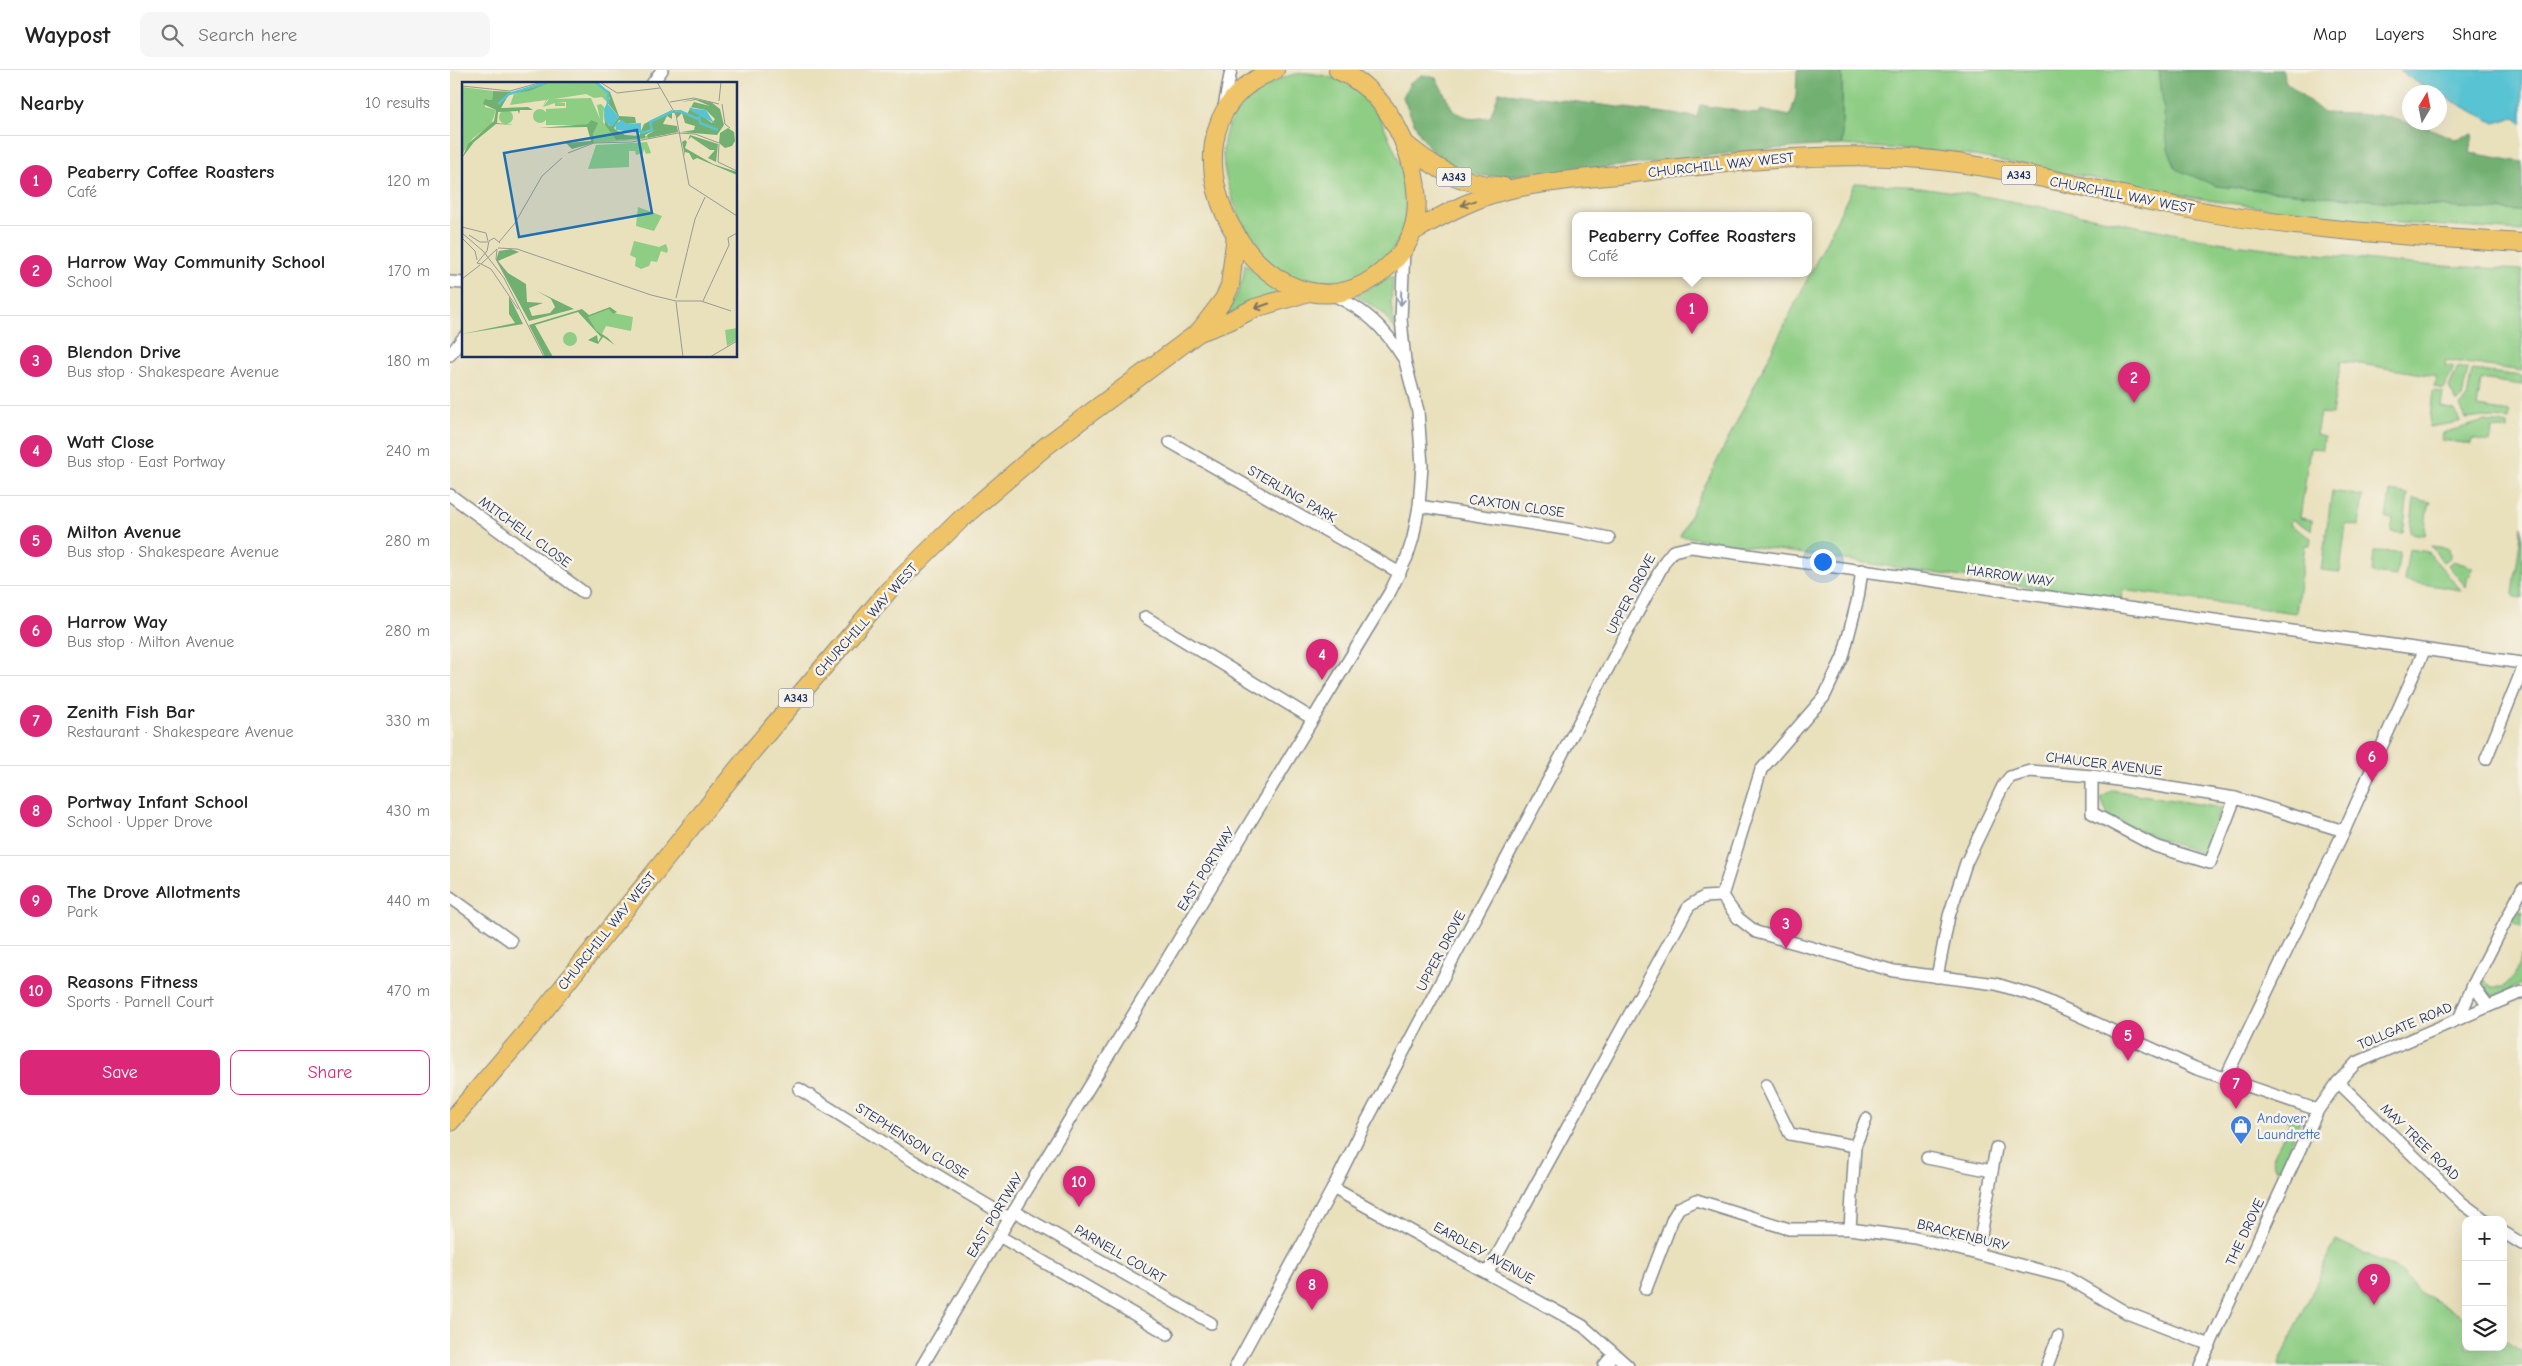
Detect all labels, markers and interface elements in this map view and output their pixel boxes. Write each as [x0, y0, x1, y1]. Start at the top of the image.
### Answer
search box [140, 12, 490, 57]
text: Waypost [25, 21, 110, 49]
icon: search [158, 21, 186, 49]
text: Search here [198, 24, 297, 46]
text: Map [2313, 24, 2347, 45]
text: Layers [2375, 24, 2424, 45]
text: Share [2452, 24, 2497, 45]
inset map [462, 82, 738, 358]
north arrow [2402, 85, 2447, 130]
text: Nearby [20, 91, 84, 115]
text: 10 results [365, 94, 430, 112]
street label: CHURCHILL WAY WEST [1647, 149, 1796, 181]
text: Peaberry Coffee Roasters [67, 161, 274, 183]
road number: A343 [2002, 166, 2036, 184]
road number: A343 [1436, 168, 1472, 186]
text: 1 [33, 172, 39, 190]
text: 120 m [387, 172, 430, 190]
street label: CHURCHILL WAY WEST [2048, 173, 2196, 217]
text: Café [67, 183, 97, 201]
one-way arrow [1461, 199, 1476, 208]
popup [1572, 212, 1812, 277]
text: Peaberry Coffee Roasters [1588, 225, 1796, 247]
text: Café [1588, 247, 1618, 265]
text: Harrow Way Community School [67, 251, 325, 273]
text: 2 [32, 262, 40, 280]
text: 170 m [388, 262, 430, 280]
text: School [67, 273, 113, 291]
one-way arrow [1396, 290, 1406, 306]
pin: 1 [1676, 293, 1708, 334]
one-way arrow [1255, 302, 1270, 311]
text: Blendon Drive [67, 341, 181, 363]
text: 3 [32, 352, 40, 370]
text: 180 m [387, 352, 430, 370]
pin: 2 [2118, 362, 2150, 403]
text: Bus stop · Shakespeare Avenue [67, 363, 279, 381]
text: Watt Close [67, 431, 154, 453]
text: 4 [32, 442, 40, 460]
text: 240 m [386, 442, 430, 460]
text: Bus stop · East Portway [67, 453, 225, 471]
street label: STERLING PARK [1245, 462, 1340, 526]
street label: CAXTON CLOSE [1468, 491, 1566, 521]
street label: MITCHELL CLOSE [476, 493, 574, 571]
text: Milton Avenue [67, 521, 181, 543]
text: 5 [32, 532, 40, 550]
text: 280 m [385, 532, 430, 550]
text: Bus stop · Shakespeare Avenue [67, 543, 279, 561]
your location [1810, 549, 1836, 575]
street label: UPPER DROVE [1603, 551, 1659, 637]
street label: CHURCHILL WAY WEST [811, 559, 922, 680]
street label: HARROW WAY [1966, 561, 2055, 591]
text: Harrow Way [67, 611, 167, 633]
text: 6 [32, 622, 40, 640]
text: 280 m [385, 622, 430, 640]
text: Bus stop · Milton Avenue [67, 633, 234, 651]
pin: 4 [1306, 639, 1338, 680]
road number: A343 [778, 688, 814, 708]
text: Zenith Fish Bar [67, 701, 195, 723]
text: 7 [32, 712, 40, 730]
text: 330 m [385, 712, 430, 730]
text: Restaurant · Shakespeare Avenue [67, 723, 293, 741]
pin: 6 [2356, 741, 2388, 782]
street label: CHAUCER AVENUE [2045, 748, 2163, 780]
text: Portway Infant School [67, 791, 248, 813]
text: 8 [32, 802, 40, 820]
text: 430 m [386, 802, 430, 820]
text: School · Upper Drove [67, 813, 213, 831]
street label: EAST PORTWAY [1173, 823, 1239, 914]
street label: CHURCHILL WAY WEST [554, 868, 660, 993]
text: The Drove Allotments [67, 881, 240, 903]
text: 9 [32, 892, 40, 910]
text: 440 m [386, 892, 430, 910]
text: Park [67, 903, 98, 921]
street label: UPPER DROVE [1413, 908, 1469, 994]
pin: 3 [1770, 908, 1802, 949]
text: Reasons Fitness [67, 971, 198, 993]
text: 10 [28, 982, 44, 1000]
text: 470 m [386, 982, 430, 1000]
text: Sports · Parnell Court [67, 993, 213, 1011]
street label: TOLLGATE ROAD [2355, 998, 2455, 1054]
pin: 5 [2112, 1020, 2144, 1061]
button: Save [20, 1050, 220, 1095]
button: Share [230, 1050, 430, 1095]
pin: 7 [2220, 1068, 2252, 1109]
street label: STEPHENSON CLOSE [852, 1099, 972, 1183]
street label: MAY TREE ROAD [2377, 1100, 2463, 1184]
place label: Andover Laundrette [2257, 1110, 2320, 1143]
shop icon: Andover Laundrette [2229, 1114, 2253, 1145]
pin: 10 [1063, 1166, 1095, 1207]
street label: EAST PORTWAY [963, 1169, 1027, 1260]
street label: THE DROVE [2222, 1196, 2268, 1268]
street label: BRACKENBURY [1915, 1215, 2011, 1255]
map controls [2462, 1216, 2507, 1351]
button: + [2462, 1216, 2507, 1261]
street label: EARDLEY AVENUE [1430, 1218, 1538, 1288]
street label: PARNELL COURT [1071, 1221, 1169, 1287]
button: − [2462, 1261, 2507, 1306]
pin: 9 [2358, 1264, 2390, 1305]
pin: 8 [1296, 1269, 1328, 1310]
button: layers [2462, 1306, 2507, 1351]

